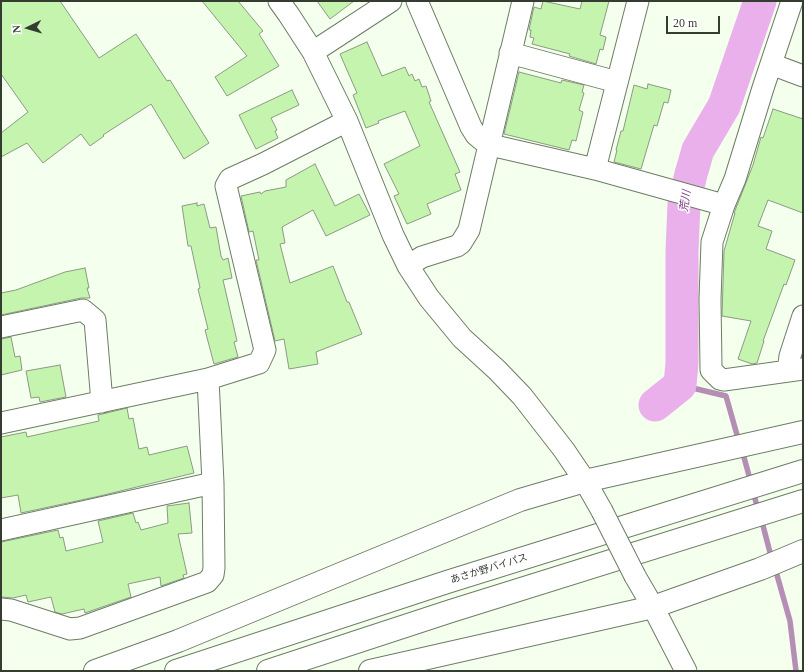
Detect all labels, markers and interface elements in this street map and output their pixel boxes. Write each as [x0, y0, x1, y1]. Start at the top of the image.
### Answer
north arrow [8, 8, 48, 48]
scale bar [668, 8, 722, 34]
text: 20 m [673, 16, 697, 30]
text: N [10, 25, 22, 34]
water label: 荒川 [678, 189, 694, 213]
street label: あさか野バイパス [449, 552, 529, 586]

